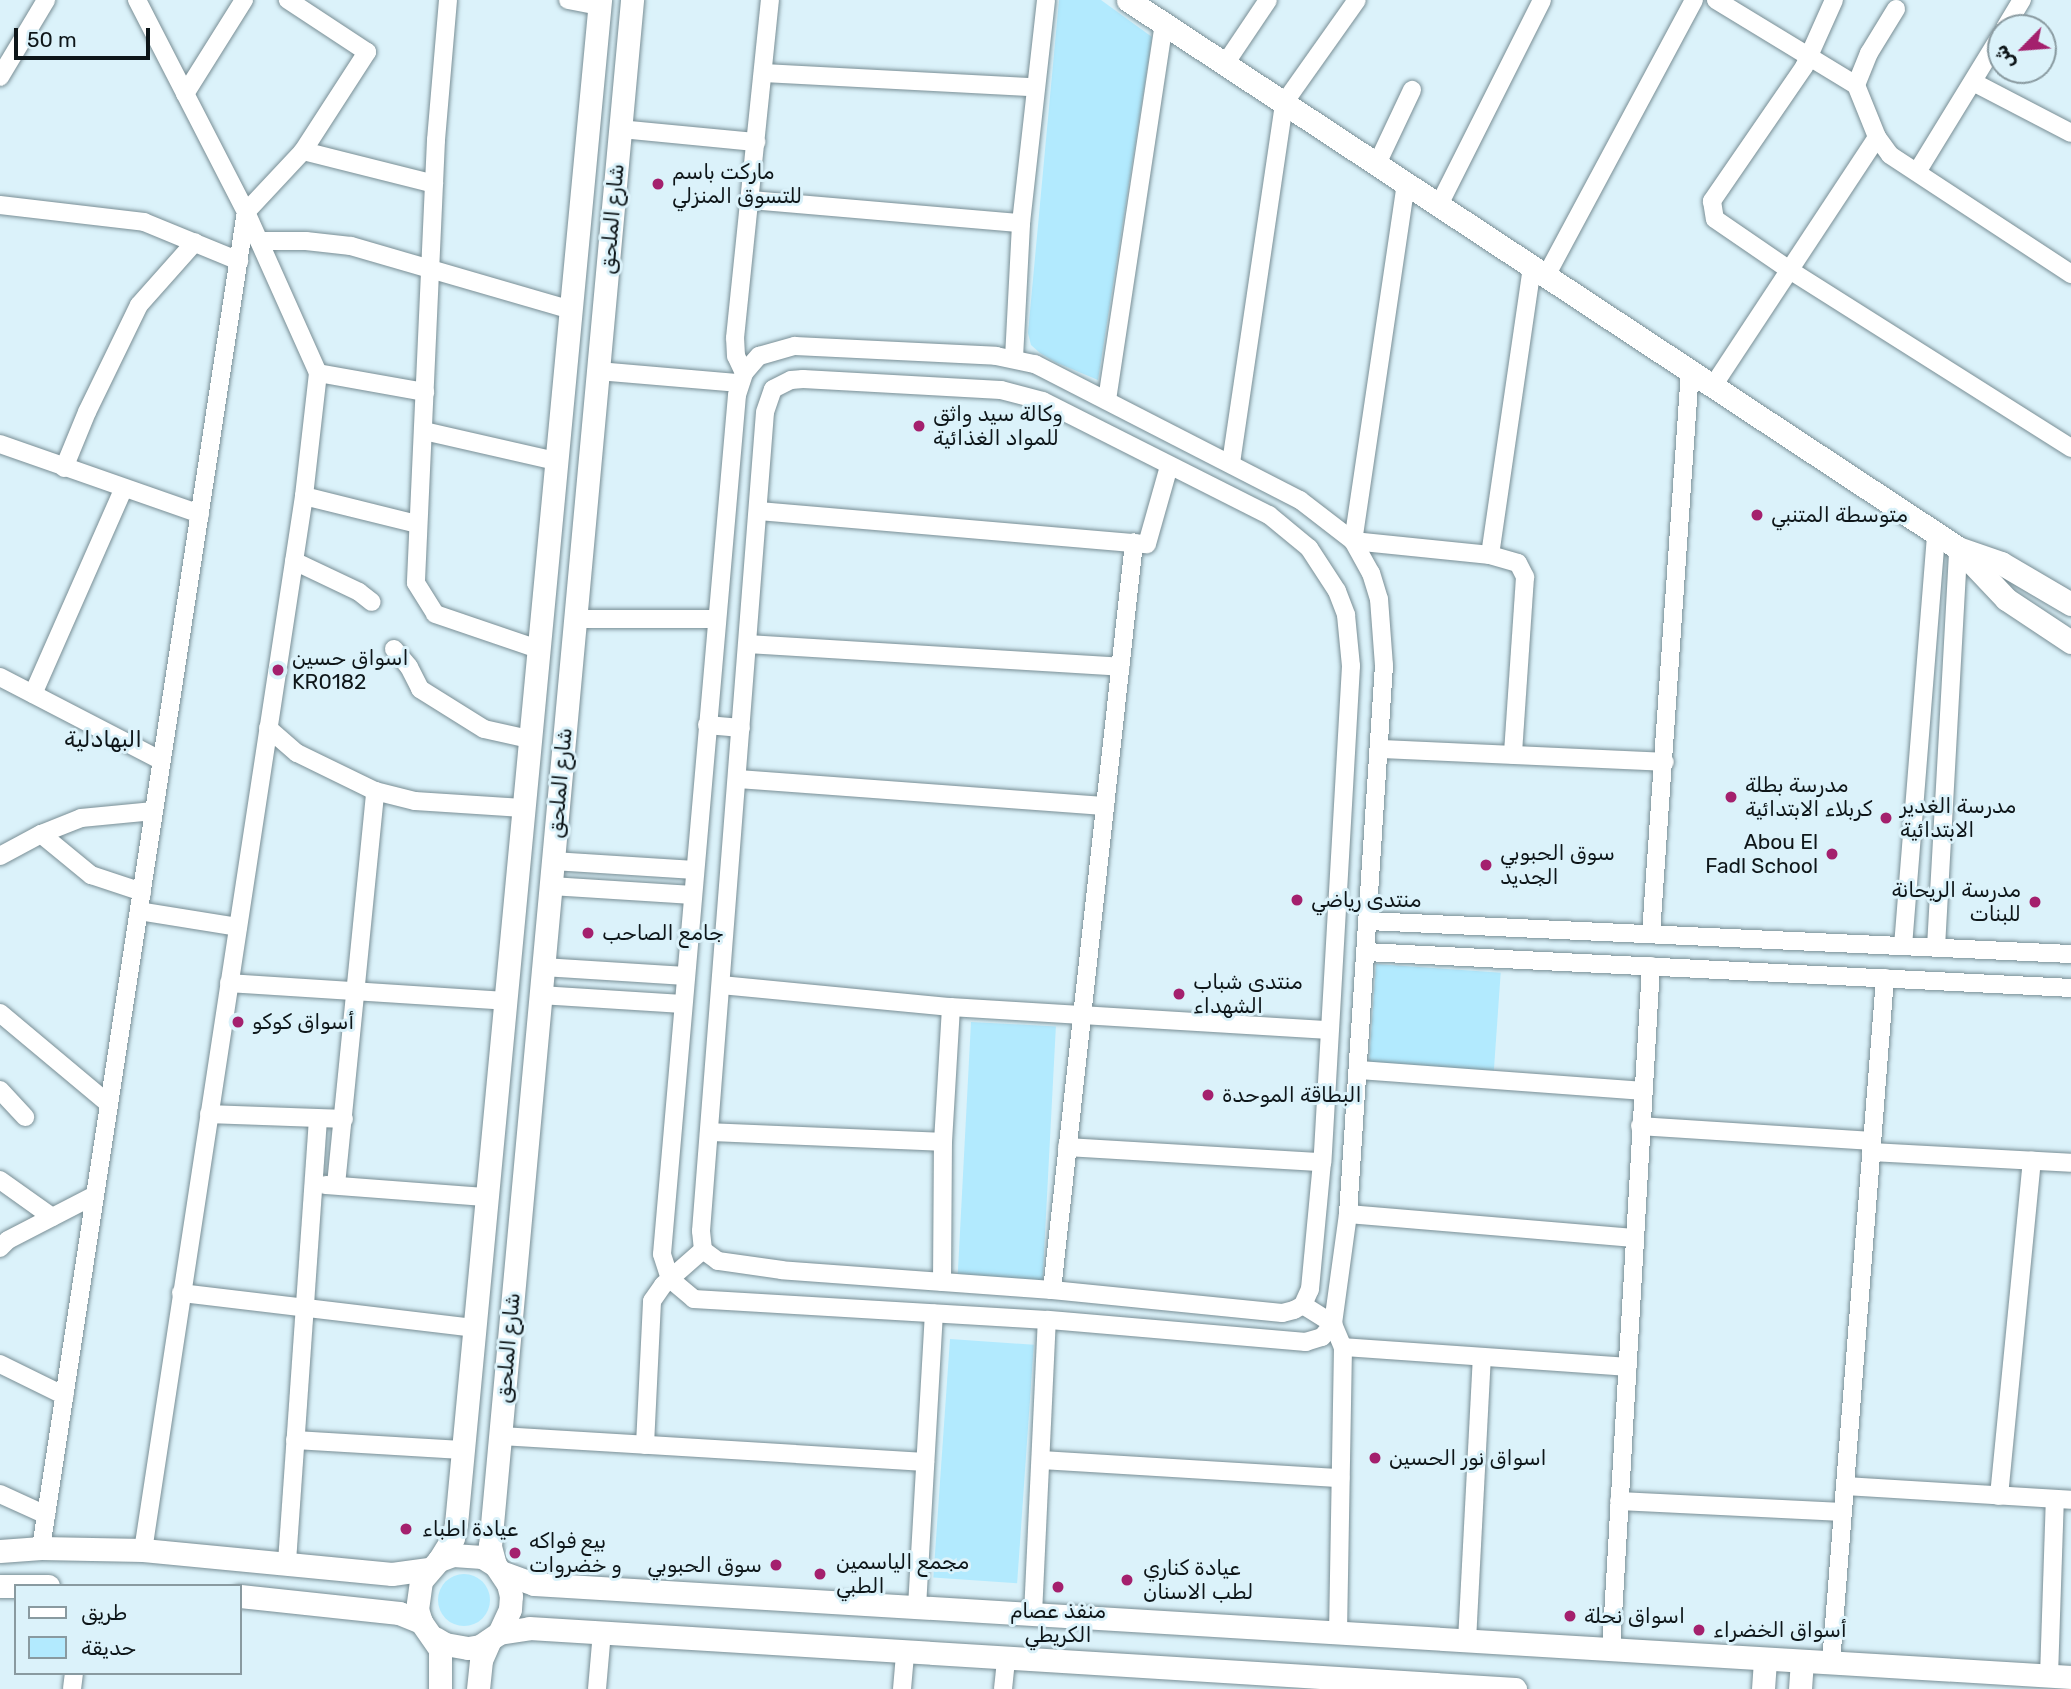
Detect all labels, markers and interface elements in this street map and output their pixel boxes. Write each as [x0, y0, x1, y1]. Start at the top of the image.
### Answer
scale bar [18, 14, 154, 58]
north arrow [1987, 14, 2057, 84]
text: 50 m [27, 27, 77, 52]
text: ش [1989, 41, 2020, 73]
place label: ماركت باسم للتسوق المنزلي [672, 159, 802, 209]
street label: شارع الملحق [595, 163, 629, 275]
marker: ماركت باسم للتسوق المنزلي [650, 176, 666, 192]
place label: وكالة سيد واثق للمواد الغذائية [933, 401, 1063, 451]
marker: وكالة سيد واثق للمواد الغذائية [911, 418, 927, 434]
place label: متوسطة المتنبي [1771, 502, 1908, 528]
marker: متوسطة المتنبي [1749, 507, 1765, 523]
place label: اسواق حسين KR0182 [292, 645, 409, 695]
marker: اسواق حسين KR0182 [270, 662, 286, 678]
district label: البهادلية [64, 725, 142, 753]
street label: شارع الملحق [543, 727, 577, 839]
place label: مدرسة بطلة كربلاء الابتدائية [1745, 772, 1872, 822]
marker: مدرسة بطلة كربلاء الابتدائية [1723, 789, 1739, 805]
place label: مدرسة الغدير الابتدائية [1900, 793, 2016, 843]
marker: مدرسة الغدير الابتدائية [1878, 810, 1894, 826]
place label: Abou El Fadl School [1705, 829, 1818, 879]
place label: سوق الحبوبي الجديد [1500, 840, 1615, 890]
marker: Abou El Fadl School [1824, 846, 1840, 862]
marker: سوق الحبوبي الجديد [1478, 857, 1494, 873]
place label: مدرسة الريحانة للبنات [1892, 877, 2021, 927]
place label: منتدى رياضي [1311, 887, 1421, 913]
marker: منتدى رياضي [1289, 892, 1305, 908]
marker: مدرسة الريحانة للبنات [2027, 894, 2043, 910]
place label: جامع الصاحب [602, 920, 724, 946]
marker: جامع الصاحب [580, 925, 596, 941]
place label: منتدى شباب الشهداء [1193, 969, 1303, 1019]
marker: منتدى شباب الشهداء [1171, 986, 1187, 1002]
place label: أسواق كوكو [252, 1009, 354, 1035]
marker: أسواق كوكو [230, 1014, 246, 1030]
place label: البطاقة الموحدة [1222, 1082, 1361, 1108]
marker: البطاقة الموحدة [1200, 1087, 1216, 1103]
street label: شارع الملحق [491, 1292, 525, 1404]
place label: اسواق نور الحسين [1389, 1445, 1547, 1471]
marker: اسواق نور الحسين [1367, 1450, 1383, 1466]
place label: عيادة اطباء [422, 1516, 518, 1542]
marker: عيادة اطباء [396, 1519, 416, 1539]
place label: بيع فواكه و خضروات [529, 1528, 622, 1578]
marker: بيع فواكه و خضروات [507, 1545, 523, 1561]
place label: مجمع الياسمين الطبي [836, 1549, 969, 1599]
place label: سوق الحبوبي [647, 1552, 762, 1578]
place label: عيادة كناري لطب الاسنان [1143, 1555, 1253, 1605]
marker: سوق الحبوبي [768, 1557, 784, 1573]
marker: مجمع الياسمين الطبي [810, 1564, 830, 1584]
marker: عيادة كناري لطب الاسنان [1117, 1570, 1137, 1590]
marker: منفذ عصام الكريطي [1050, 1579, 1066, 1595]
legend [14, 1584, 242, 1675]
place label: منفذ عصام الكريطي [1010, 1598, 1106, 1648]
text: طريق [81, 1600, 127, 1625]
place label: اسواق نحلة [1584, 1603, 1685, 1629]
marker: اسواق نحلة [1562, 1608, 1578, 1624]
place label: أسواق الخضراء [1713, 1617, 1847, 1643]
marker: أسواق الخضراء [1691, 1622, 1707, 1638]
text: حديقة [81, 1635, 136, 1660]

